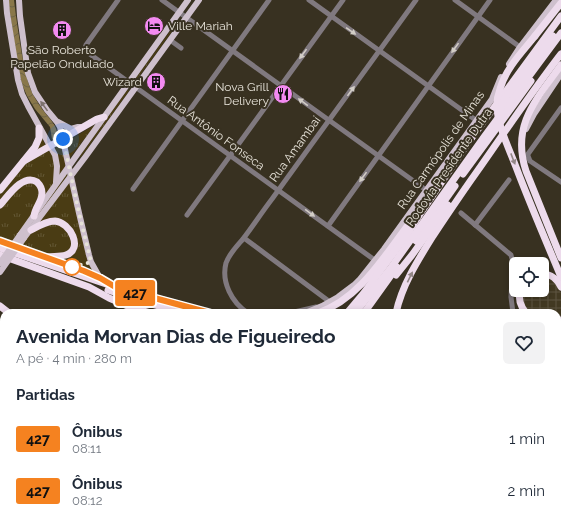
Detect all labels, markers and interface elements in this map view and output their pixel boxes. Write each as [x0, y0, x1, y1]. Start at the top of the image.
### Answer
hotel icon: Ville Mariah [143, 15, 165, 37]
building icon: São Roberto Papelão Ondulado [51, 19, 73, 41]
place label: Ville Mariah [168, 19, 233, 33]
one-way arrow [346, 27, 357, 35]
place label: São Roberto Papelão Ondulado [10, 43, 114, 71]
one-way arrow [451, 43, 459, 54]
one-way arrow [299, 49, 308, 60]
building icon: Wizard [145, 71, 167, 93]
place label: Wizard [103, 75, 142, 89]
place label: Nova Grill Delivery [215, 80, 270, 108]
restaurant icon: Nova Grill Delivery [272, 83, 294, 105]
one-way arrow [347, 86, 355, 96]
street label: Rua Carmópolis de Minas [395, 88, 487, 212]
street label: Rua Antônio Fonseca [165, 93, 267, 173]
one-way arrow [298, 98, 309, 106]
one-way arrow [40, 100, 48, 111]
street label: Rodovia Presidente Dutra [403, 105, 495, 229]
street label: Rua Amambaí [267, 113, 324, 184]
your location [53, 129, 73, 149]
one-way arrow [510, 153, 516, 165]
one-way arrow [359, 171, 367, 182]
one-way arrow [305, 209, 315, 217]
map controls [509, 257, 549, 297]
button: locate [509, 257, 549, 297]
unlabelled marker [63, 258, 81, 276]
one-way arrow [407, 271, 413, 282]
line badge: 427 [112, 280, 158, 306]
text: 427 [123, 285, 147, 301]
button: heart [503, 322, 545, 364]
text: Avenida Morvan Dias de Figueiredo [16, 325, 336, 347]
text: A pé · 4 min · 280 m [16, 351, 132, 366]
text: Partidas [16, 386, 75, 404]
text: Ônibus [72, 423, 122, 441]
text: 1 min [509, 430, 545, 448]
text: 427 [26, 431, 50, 447]
text: 08:11 [72, 441, 101, 456]
text: Ônibus [72, 475, 122, 493]
text: 2 min [508, 482, 545, 500]
text: 427 [26, 483, 50, 499]
text: 08:12 [72, 493, 102, 508]

